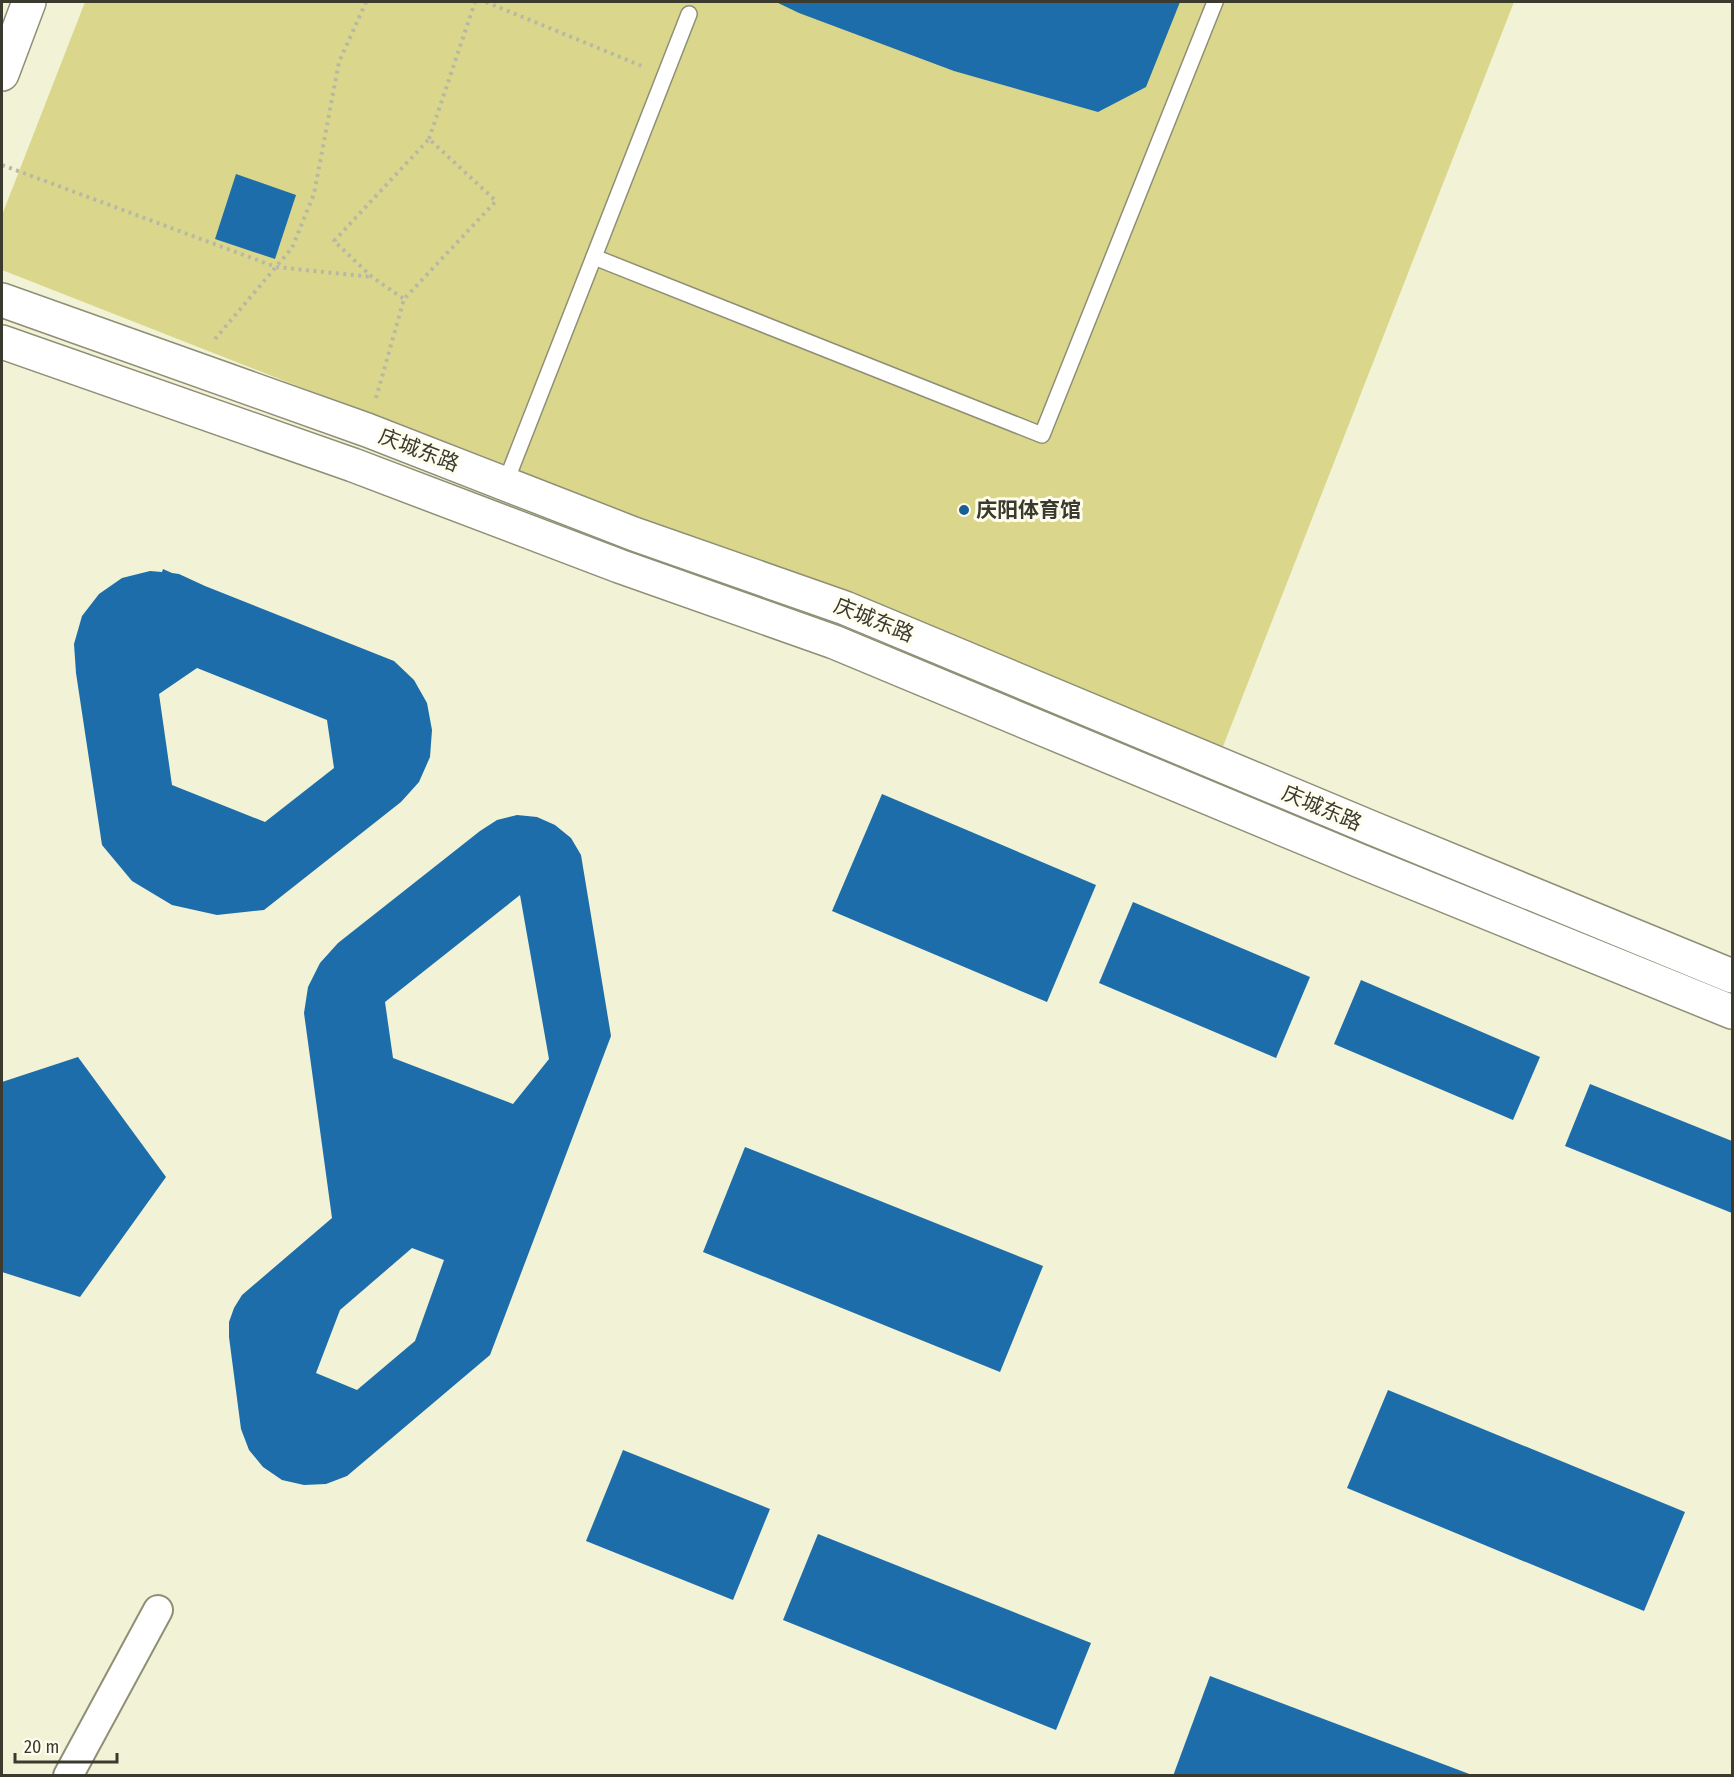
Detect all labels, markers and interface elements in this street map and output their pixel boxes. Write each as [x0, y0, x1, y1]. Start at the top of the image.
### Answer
street label: 庆城东路 [375, 423, 463, 477]
place label: 庆阳体育馆 [976, 497, 1081, 523]
marker: 庆阳体育馆 [957, 503, 971, 517]
street label: 庆城东路 [830, 592, 918, 648]
street label: 庆城东路 [1278, 780, 1366, 836]
scale bar [15, 1726, 117, 1764]
text: 20 m [24, 1736, 59, 1758]

